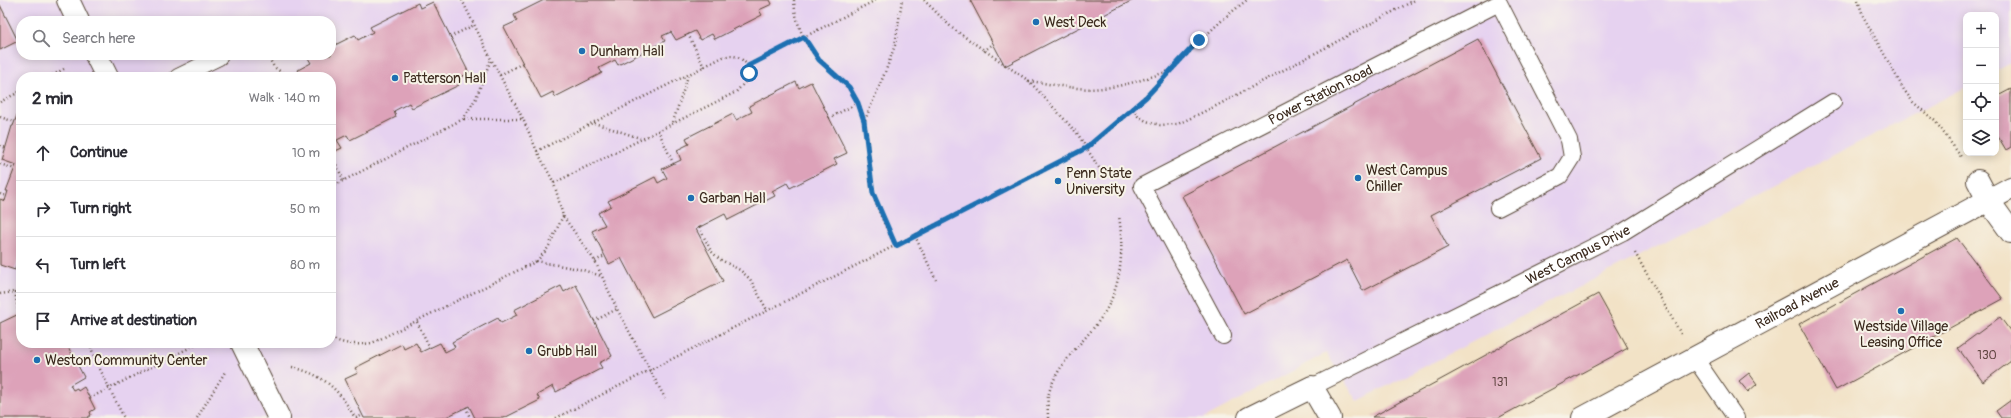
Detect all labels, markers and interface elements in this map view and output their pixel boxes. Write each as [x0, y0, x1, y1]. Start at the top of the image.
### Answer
map controls [1963, 12, 1999, 156]
button: + [1963, 12, 1999, 48]
place label: West Deck [1044, 14, 1107, 31]
search box [16, 16, 336, 60]
marker: West Deck [1031, 17, 1041, 27]
icon: search [30, 27, 52, 49]
text: Search here [62, 29, 135, 48]
route end [1190, 31, 1208, 49]
place label: Dunham Hall [590, 43, 664, 60]
marker: Dunham Hall [577, 46, 587, 56]
button: − [1963, 48, 1999, 84]
street label: Power Station Road [1266, 61, 1376, 129]
route start [740, 64, 758, 82]
place label: Patterson Hall [403, 70, 486, 87]
marker: Patterson Hall [390, 73, 400, 83]
button: locate [1963, 84, 1999, 120]
text: 2 min [32, 88, 73, 109]
text: Walk · 140 m [249, 90, 320, 106]
button: layers [1963, 120, 1999, 156]
icon: ahead [32, 142, 54, 164]
text: Continue [70, 143, 128, 162]
text: 10 m [292, 145, 320, 161]
place label: West Campus Chiller [1366, 162, 1448, 195]
place label: Penn State University [1066, 165, 1132, 198]
marker: West Campus Chiller [1353, 173, 1363, 183]
marker: Penn State University [1053, 176, 1063, 186]
place label: Garban Hall [699, 190, 766, 207]
marker: Garban Hall [686, 193, 696, 203]
icon: right [32, 198, 54, 220]
text: Turn right [70, 199, 131, 218]
text: 50 m [290, 201, 320, 217]
street label: West Campus Drive [1523, 222, 1633, 288]
icon: left [32, 254, 54, 276]
text: Turn left [70, 255, 126, 274]
text: 80 m [290, 257, 320, 273]
street label: Railroad Avenue [1753, 274, 1842, 333]
marker: Westside Village Leasing Office [1896, 306, 1906, 316]
icon: arrive [32, 310, 54, 332]
text: Arrive at destination [70, 311, 197, 330]
place label: Westside Village Leasing Office [1854, 318, 1948, 351]
place label: Grubb Hall [537, 343, 597, 360]
marker: Grubb Hall [524, 346, 534, 356]
house number: 130 [1977, 348, 1997, 363]
place label: Weston Community Center [45, 352, 207, 369]
marker: Weston Community Center [32, 355, 42, 365]
house number: 131 [1492, 375, 1508, 390]

